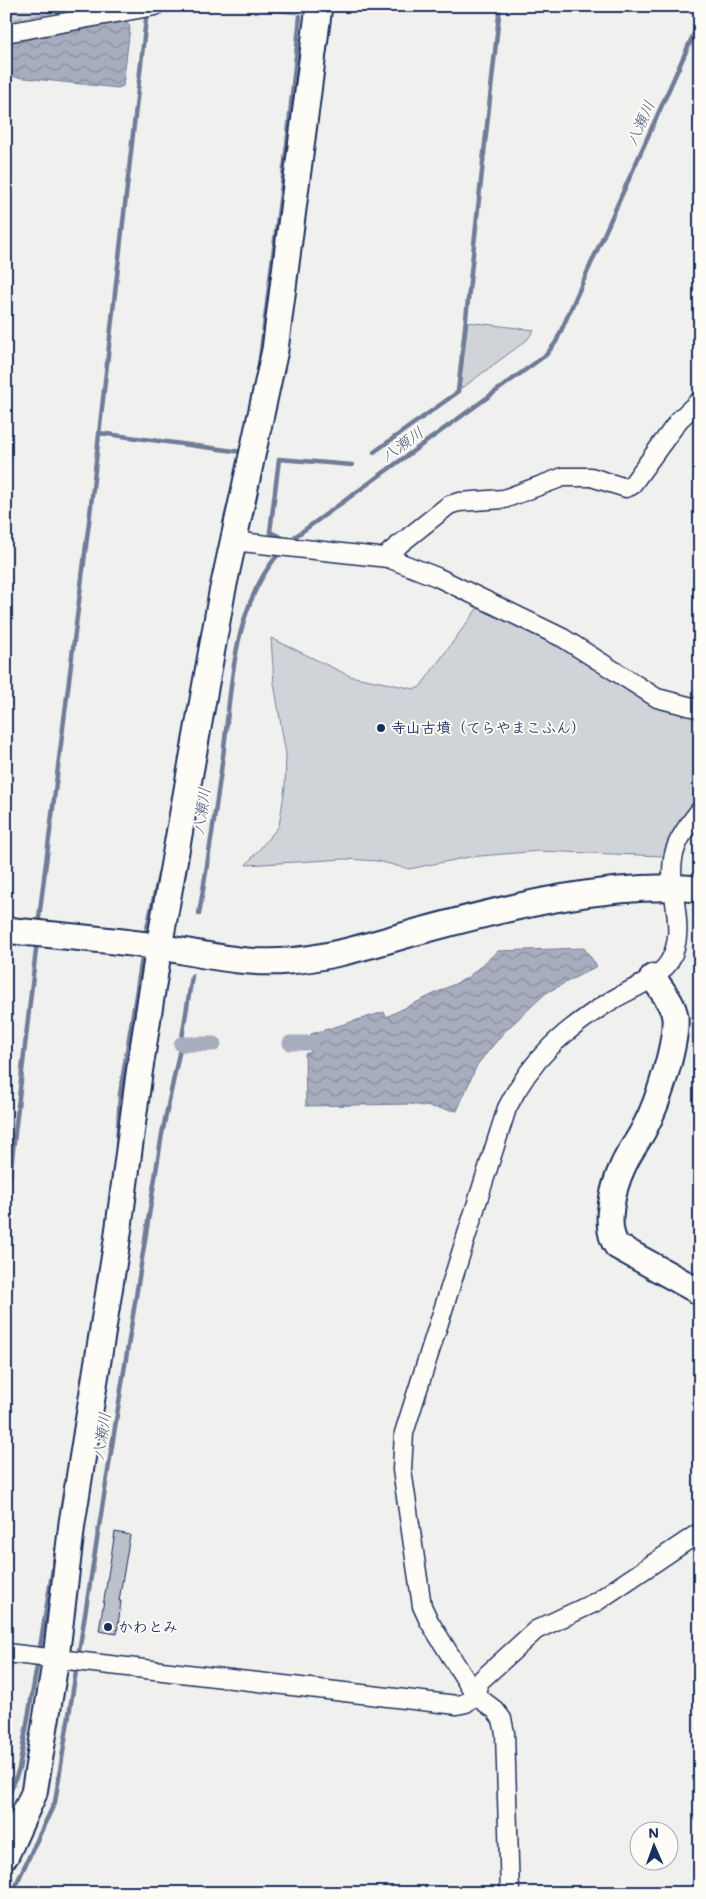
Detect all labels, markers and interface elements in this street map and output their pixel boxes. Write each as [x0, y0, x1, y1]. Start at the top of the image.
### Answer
water label: 八瀬川 [620, 97, 659, 149]
water label: 八瀬川 [376, 421, 427, 466]
place label: 寺山古墳（てらやまこふん） [391, 717, 586, 737]
marker: 寺山古墳（てらやまこふん） [375, 722, 387, 734]
water label: 八瀬川 [187, 786, 214, 836]
water label: 八瀬川 [86, 1411, 115, 1461]
place label: かわとみ [118, 1616, 178, 1636]
marker: かわとみ [102, 1621, 114, 1633]
north arrow [628, 1822, 678, 1872]
text: N [648, 1823, 659, 1842]

